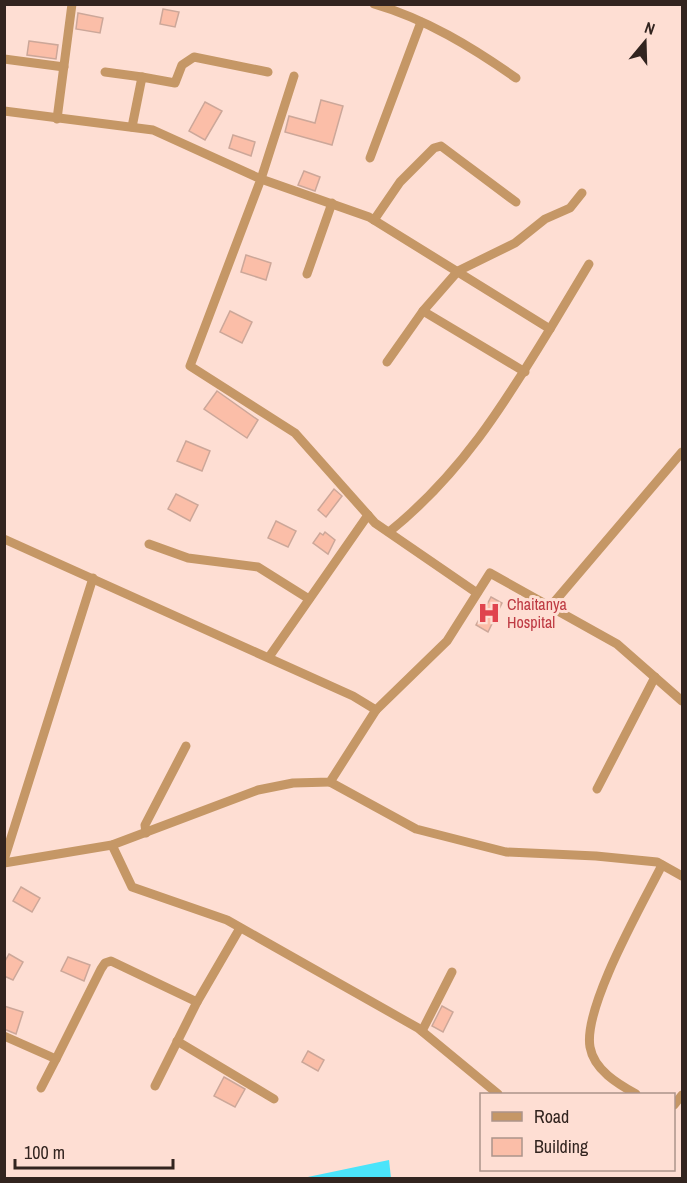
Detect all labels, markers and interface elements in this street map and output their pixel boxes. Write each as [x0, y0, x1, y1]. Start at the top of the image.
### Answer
north arrow [615, 12, 675, 72]
text: N [642, 16, 658, 40]
place label: Chaitanya Hospital [507, 593, 568, 633]
hospital icon: Chaitanya Hospital [476, 600, 502, 626]
legend [480, 1093, 675, 1171]
text: Road [534, 1104, 569, 1129]
scale bar [15, 1132, 172, 1170]
text: Building [534, 1134, 589, 1159]
text: 100 m [24, 1140, 65, 1165]

